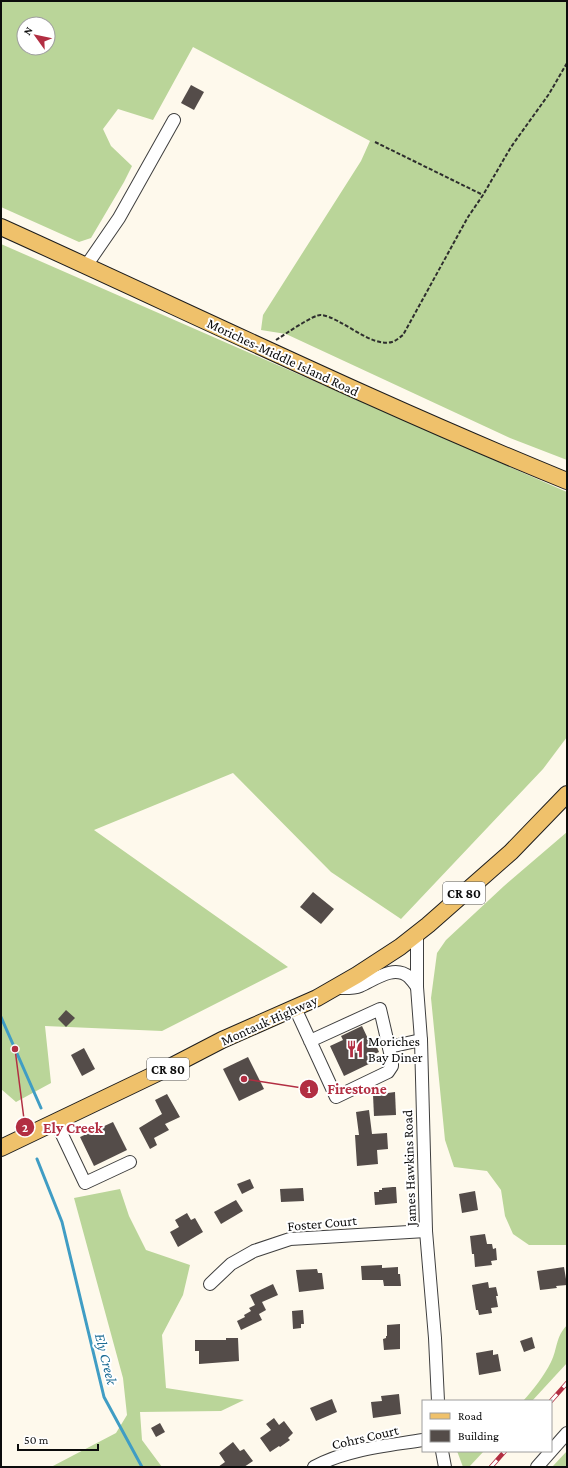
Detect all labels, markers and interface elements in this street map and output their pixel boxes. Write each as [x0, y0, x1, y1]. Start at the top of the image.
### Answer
north arrow [16, 16, 56, 56]
text: N [21, 24, 35, 37]
street label: Moriches-Middle Island Road [205, 315, 362, 399]
road number: CR 80 [443, 882, 485, 904]
street label: Montauk Highway [218, 991, 320, 1048]
place label: Moriches Bay Diner [368, 1033, 423, 1065]
restaurant icon: Moriches Bay Diner [345, 1039, 365, 1059]
road number: CR 80 [147, 1058, 189, 1080]
callout: Firestone [299, 1076, 395, 1103]
text: Firestone [327, 1081, 387, 1097]
text: 1 [307, 1082, 312, 1096]
street label: James Hawkins Road [399, 1109, 419, 1228]
callout: Ely Creek [15, 1114, 111, 1141]
text: Ely Creek [43, 1120, 104, 1136]
text: 2 [22, 1121, 28, 1135]
street label: Foster Court [287, 1212, 358, 1234]
water label: Ely Creek [91, 1332, 120, 1388]
legend [422, 1400, 552, 1452]
text: Road [458, 1409, 483, 1423]
street label: Cohrs Court [330, 1421, 400, 1452]
scale bar [18, 1426, 98, 1452]
text: Building [458, 1429, 499, 1443]
text: 50 m [24, 1433, 49, 1447]

